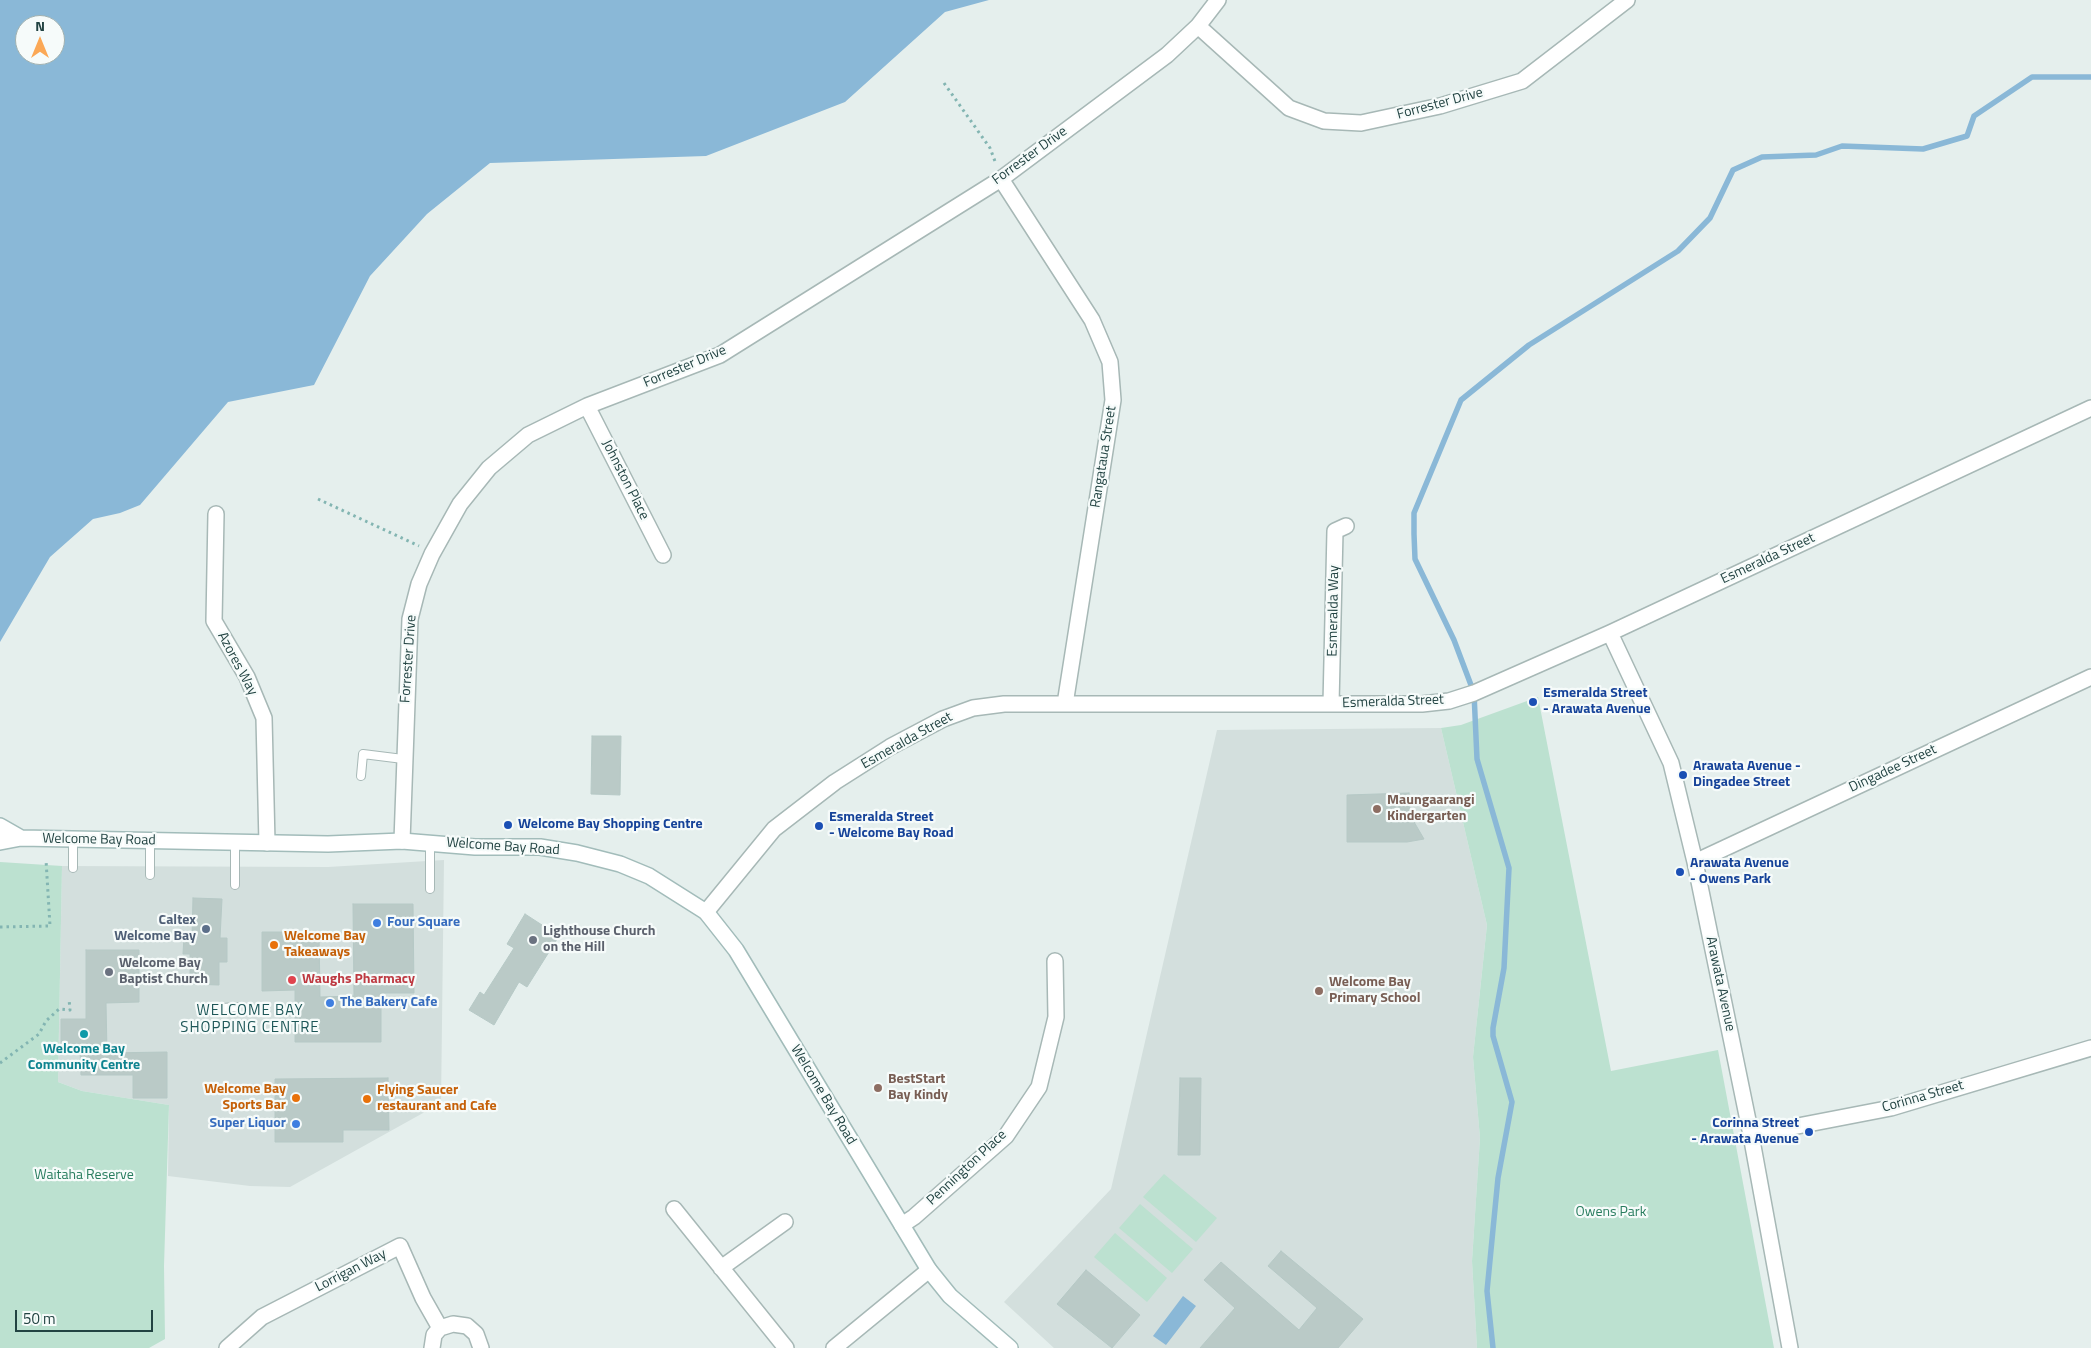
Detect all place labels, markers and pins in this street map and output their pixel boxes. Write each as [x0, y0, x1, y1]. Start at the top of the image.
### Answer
place label: Esmeralda Street - Arawata Avenue [1543, 686, 1651, 719]
marker: Esmeralda Street - Arawata Avenue [1527, 696, 1539, 708]
place label: Arawata Avenue - Dingadee Street [1693, 759, 1801, 792]
marker: Arawata Avenue - Dingadee Street [1677, 769, 1689, 781]
place label: Maungaarangi Kindergarten [1387, 793, 1475, 826]
marker: Maungaarangi Kindergarten [1371, 803, 1383, 815]
place label: Esmeralda Street - Welcome Bay Road [829, 810, 954, 842]
place label: Welcome Bay Shopping Centre [518, 817, 703, 833]
marker: Welcome Bay Shopping Centre [502, 819, 514, 831]
marker: Esmeralda Street - Welcome Bay Road [813, 820, 825, 832]
place label: Arawata Avenue - Owens Park [1690, 856, 1789, 889]
marker: Arawata Avenue - Owens Park [1674, 866, 1686, 878]
place label: Caltex Welcome Bay [114, 913, 196, 946]
place label: Four Square [387, 915, 460, 931]
marker: Four Square [371, 917, 383, 929]
marker: Caltex Welcome Bay [200, 923, 212, 935]
place label: Lighthouse Church on the Hill [543, 924, 656, 956]
place label: Welcome Bay Takeaways [284, 929, 366, 962]
marker: Lighthouse Church on the Hill [527, 934, 539, 946]
marker: Welcome Bay Takeaways [268, 939, 280, 951]
place label: Welcome Bay Baptist Church [119, 956, 208, 989]
marker: Welcome Bay Baptist Church [103, 966, 115, 978]
place label: Waughs Pharmacy [302, 972, 415, 988]
marker: Waughs Pharmacy [286, 974, 298, 986]
place label: Welcome Bay Primary School [1329, 975, 1421, 1008]
marker: Welcome Bay Primary School [1313, 985, 1325, 997]
place label: The Bakery Cafe [340, 995, 437, 1011]
marker: The Bakery Cafe [324, 997, 336, 1009]
marker: Welcome Bay Community Centre [78, 1028, 90, 1040]
place label: Welcome Bay Community Centre [28, 1042, 140, 1074]
place label: BestStart Bay Kindy [888, 1072, 948, 1104]
place label: Welcome Bay Sports Bar [204, 1082, 286, 1114]
marker: BestStart Bay Kindy [872, 1082, 884, 1094]
place label: Flying Saucer restaurant and Cafe [377, 1083, 497, 1116]
marker: Welcome Bay Sports Bar [290, 1092, 302, 1104]
marker: Flying Saucer restaurant and Cafe [361, 1093, 373, 1105]
place label: Super Liquor [209, 1116, 286, 1132]
place label: Corinna Street - Arawata Avenue [1691, 1116, 1799, 1148]
marker: Super Liquor [290, 1118, 302, 1130]
marker: Corinna Street - Arawata Avenue [1803, 1126, 1815, 1138]

